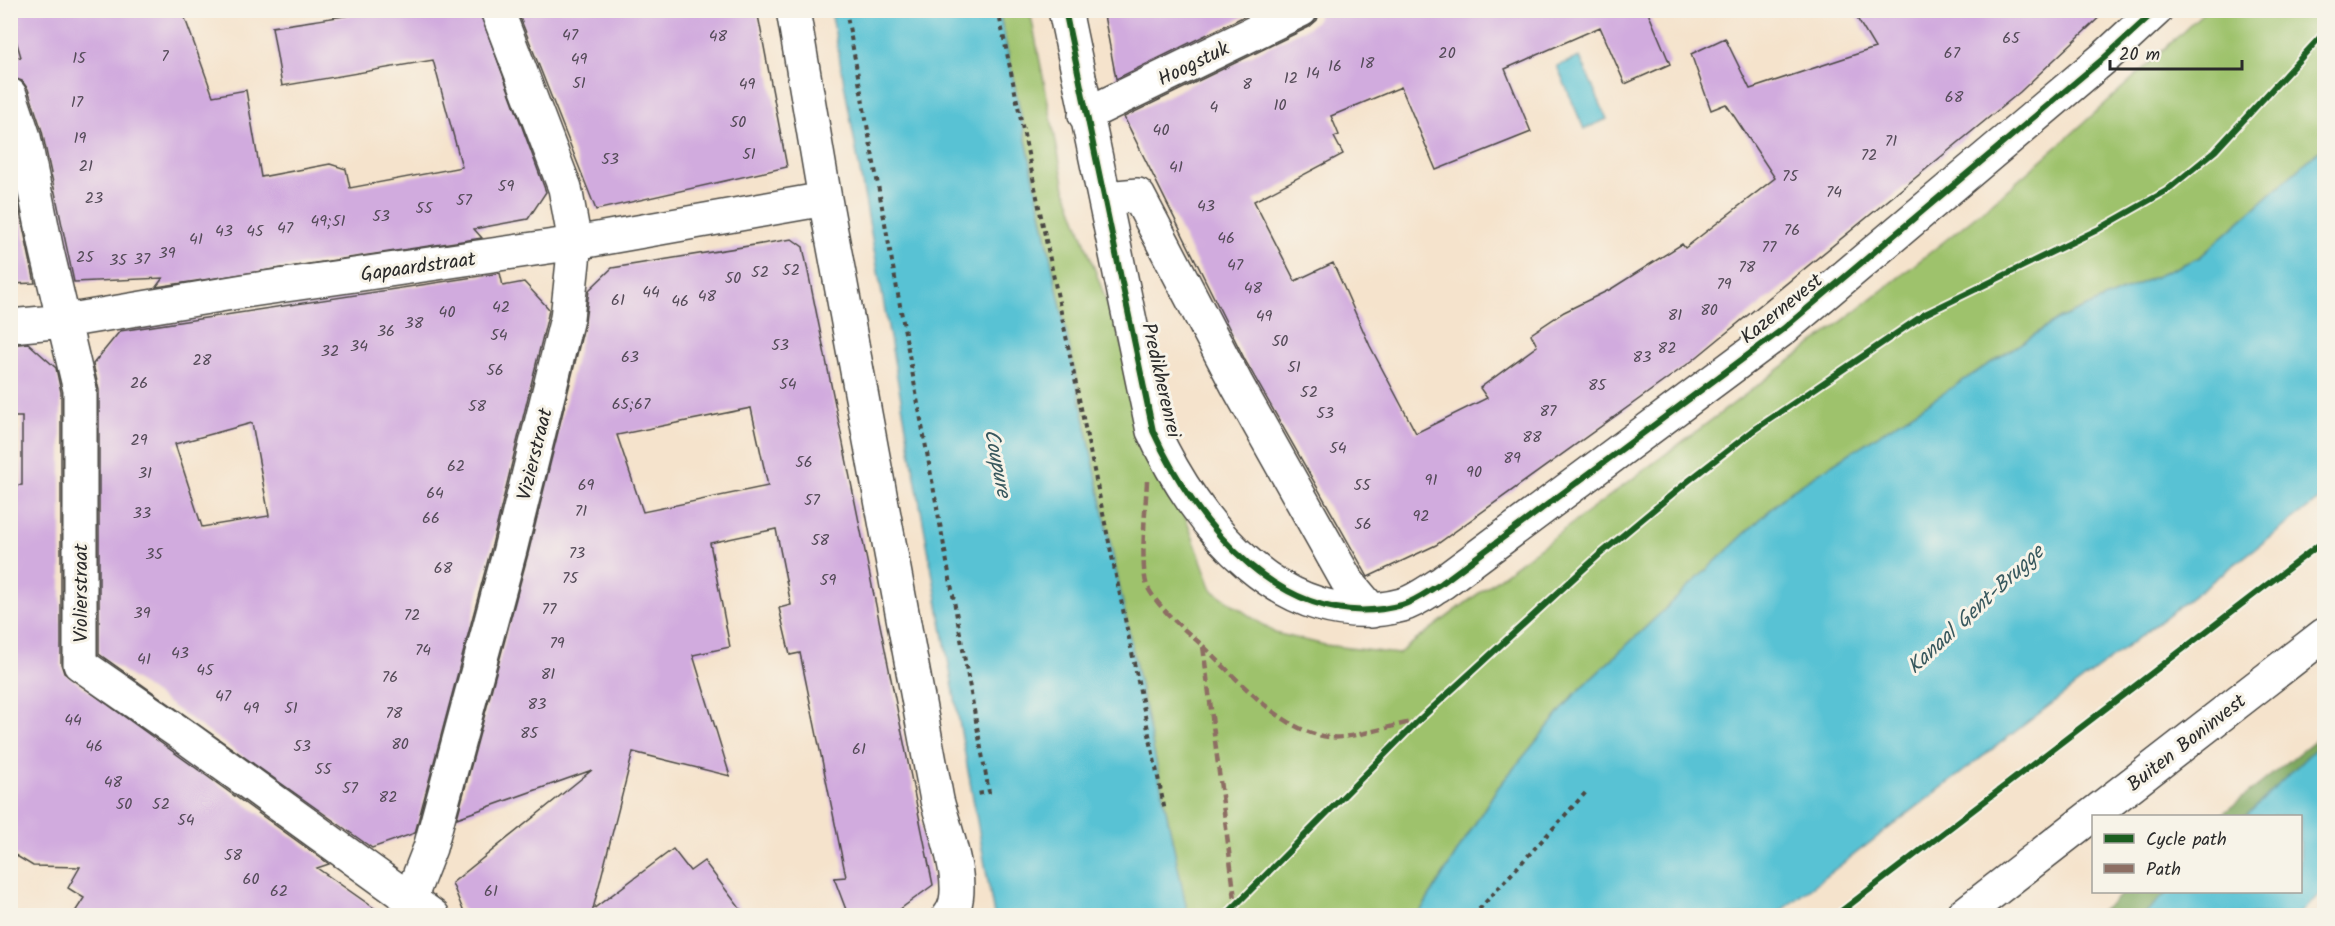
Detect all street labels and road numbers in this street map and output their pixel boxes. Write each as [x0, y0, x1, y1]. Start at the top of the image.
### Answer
street label: Hoogstuk [1153, 33, 1236, 96]
street label: Gapaardstraat [359, 244, 478, 292]
street label: Kazernevest [1734, 266, 1831, 353]
street label: Predikherenrei [1131, 320, 1189, 442]
street label: Vizierstraat [509, 405, 563, 504]
street label: Violierstraat [66, 543, 98, 643]
street label: Buiten Boninvest [2121, 686, 2254, 801]

